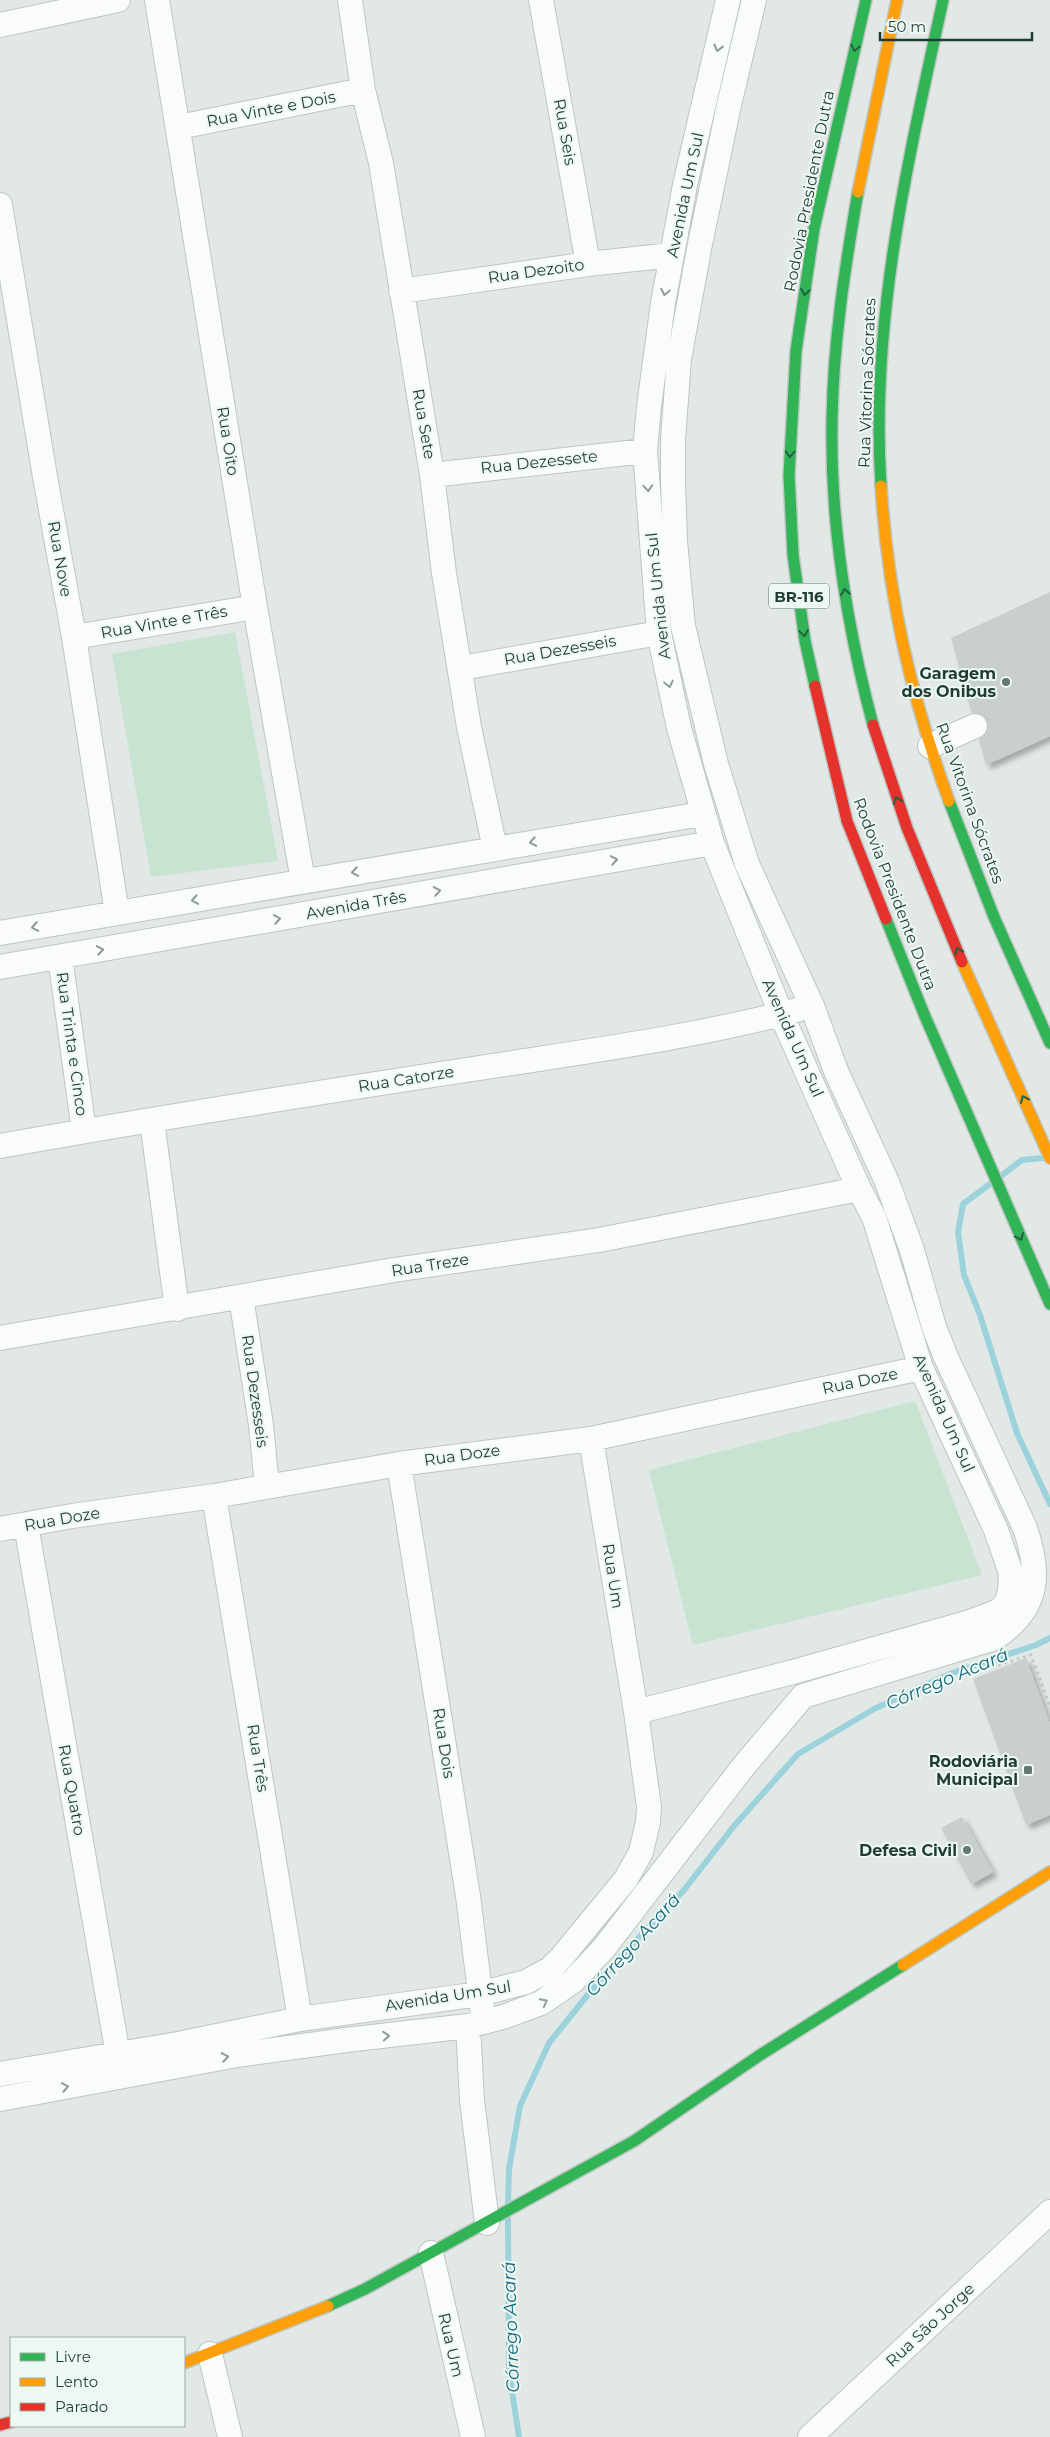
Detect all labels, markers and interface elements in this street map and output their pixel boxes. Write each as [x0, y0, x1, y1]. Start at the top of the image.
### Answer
scale bar [880, 10, 1032, 42]
text: 50 m [888, 17, 926, 36]
one-way arrow [713, 43, 723, 51]
one-way arrow [850, 43, 861, 52]
street label: Rua Vinte e Dois [205, 87, 337, 131]
street label: Rodovia Presidente Dutra [780, 89, 838, 293]
street label: Rua Seis [550, 97, 580, 167]
street label: Avenida Um Sul [662, 131, 708, 259]
street label: Rua Dezoito [487, 255, 585, 287]
one-way arrow [660, 288, 671, 296]
one-way arrow [800, 288, 810, 297]
street label: Rua Vitorina Sócrates [855, 298, 879, 468]
street label: Rua Sete [408, 387, 440, 461]
street label: Rua Oito [213, 405, 243, 477]
street label: Rua Dezessete [480, 446, 598, 478]
one-way arrow [785, 450, 796, 458]
one-way arrow [642, 484, 653, 492]
street label: Rua Nove [44, 520, 76, 598]
street label: Avenida Um Sul [642, 532, 674, 660]
road number: BR-116 [769, 584, 829, 608]
one-way arrow [840, 588, 850, 597]
street label: Rua Vinte e Três [99, 601, 229, 643]
one-way arrow [798, 629, 809, 637]
street label: Rua Dezesseis [502, 631, 618, 669]
place label: Garagem dos Onibus [902, 664, 996, 701]
marker: Garagem dos Onibus [1000, 676, 1012, 688]
one-way arrow [663, 680, 674, 689]
street label: Rua Vitorina Sócrates [932, 720, 1008, 886]
street label: Rodovia Presidente Dutra [849, 795, 941, 993]
one-way arrow [893, 797, 903, 805]
one-way arrow [529, 837, 537, 847]
one-way arrow [610, 856, 619, 866]
one-way arrow [351, 867, 360, 877]
one-way arrow [433, 886, 442, 896]
street label: Avenida Três [304, 887, 408, 923]
one-way arrow [191, 894, 200, 904]
one-way arrow [273, 914, 281, 924]
one-way arrow [31, 921, 39, 932]
one-way arrow [95, 945, 104, 955]
one-way arrow [953, 947, 964, 956]
street label: Rua Trinta e Cinco [52, 971, 92, 1117]
street label: Avenida Um Sul [758, 976, 828, 1100]
street label: Rua Catorze [357, 1062, 455, 1096]
one-way arrow [1020, 1095, 1030, 1104]
one-way arrow [1014, 1232, 1025, 1241]
street label: Rua Treze [390, 1249, 470, 1281]
street label: Rua Dezesseis [238, 1333, 272, 1449]
street label: Avenida Um Sul [909, 1351, 979, 1475]
street label: Rua Doze [820, 1364, 900, 1398]
street label: Rua Doze [423, 1440, 501, 1470]
street label: Rua Doze [23, 1503, 101, 1535]
street label: Rua Um [598, 1542, 628, 1610]
water label: Córrego Acará [882, 1643, 1012, 1715]
street label: Rua Dois [429, 1706, 459, 1780]
street label: Rua Três [243, 1723, 273, 1794]
street label: Rua Quatro [55, 1743, 89, 1837]
place label: Rodoviária Municipal [929, 1752, 1018, 1789]
marker: Rodoviária Municipal [1022, 1764, 1034, 1776]
place label: Defesa Civil [859, 1841, 957, 1860]
marker: Defesa Civil [961, 1844, 973, 1856]
water label: Córrego Acará [581, 1889, 685, 2001]
street label: Avenida Um Sul [384, 1977, 512, 2015]
one-way arrow [538, 1998, 547, 2008]
one-way arrow [382, 2031, 390, 2042]
one-way arrow [220, 2052, 229, 2062]
one-way arrow [61, 2083, 70, 2093]
water label: Córrego Acará [498, 2261, 524, 2393]
street label: Rua São Jorge [882, 2279, 978, 2371]
street label: Rua Um [434, 2311, 468, 2379]
legend [10, 2337, 185, 2427]
text: Livre [55, 2347, 91, 2366]
text: Lento [55, 2372, 98, 2391]
text: Parado [55, 2397, 108, 2416]

